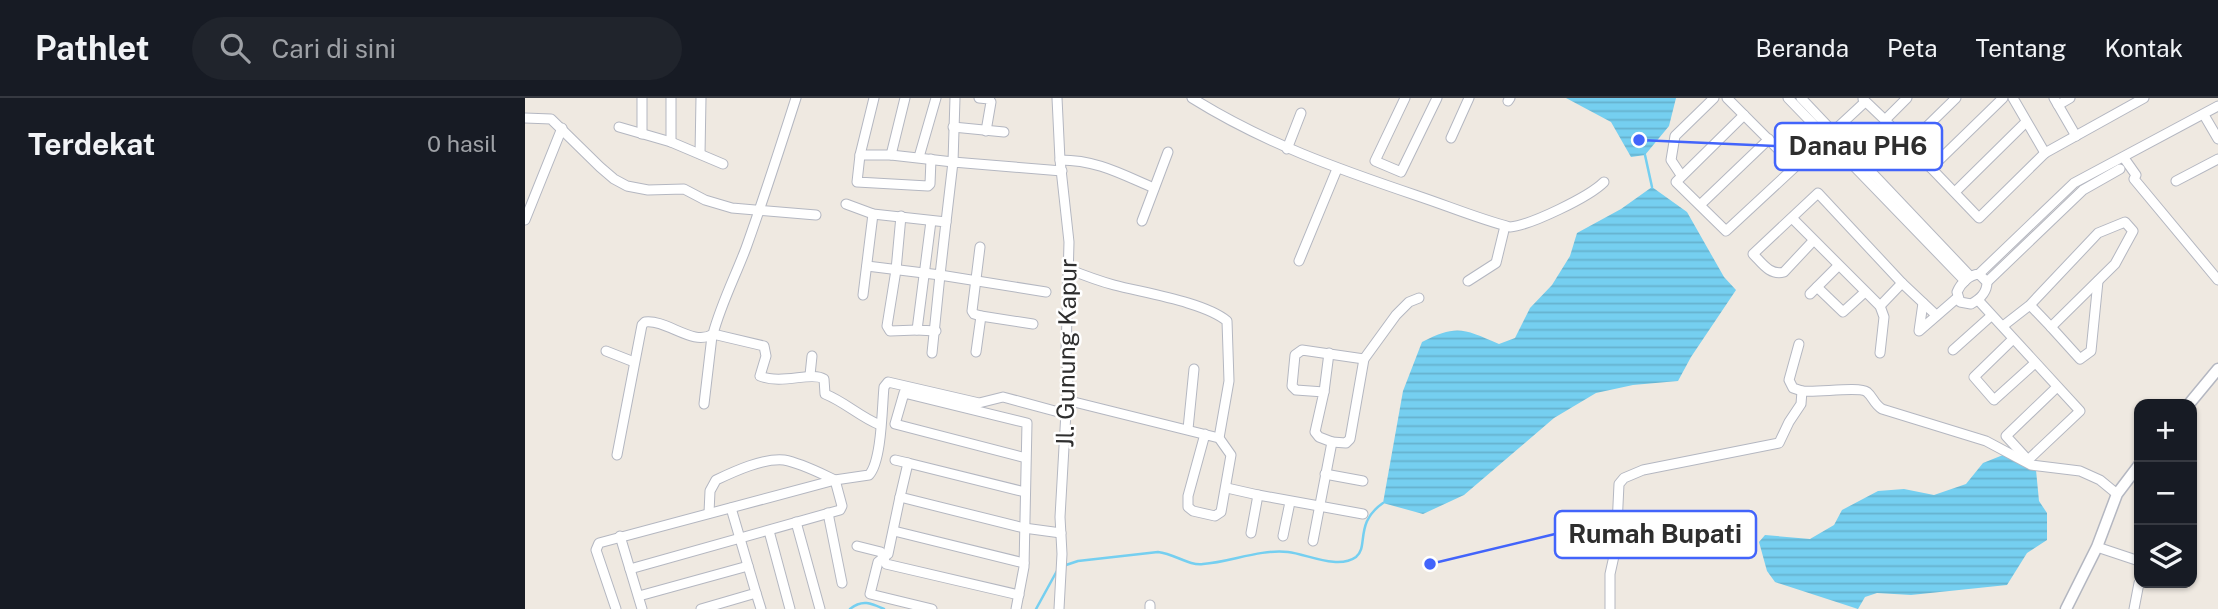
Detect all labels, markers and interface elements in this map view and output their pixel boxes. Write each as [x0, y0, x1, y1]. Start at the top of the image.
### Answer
search box [192, 17, 682, 80]
text: Pathlet [35, 29, 150, 67]
icon: search [216, 29, 254, 67]
text: Cari di sini [272, 33, 396, 64]
text: Beranda [1755, 34, 1849, 62]
text: Peta [1887, 34, 1938, 62]
text: Tentang [1976, 34, 2066, 62]
text: Kontak [2104, 34, 2183, 62]
callout: Danau PH6 [1775, 123, 1942, 170]
text: Terdekat [28, 126, 155, 162]
text: 0 hasil [427, 130, 497, 157]
text: Danau PH6 [1789, 130, 1928, 161]
street label: Jl. Gunung Kapur [1050, 258, 1082, 448]
map controls [2134, 399, 2197, 588]
button: + [2134, 399, 2197, 462]
button: − [2134, 462, 2197, 525]
callout: Rumah Bupati [1555, 511, 1756, 558]
text: Rumah Bupati [1568, 518, 1742, 549]
button: layers [2134, 525, 2197, 588]

